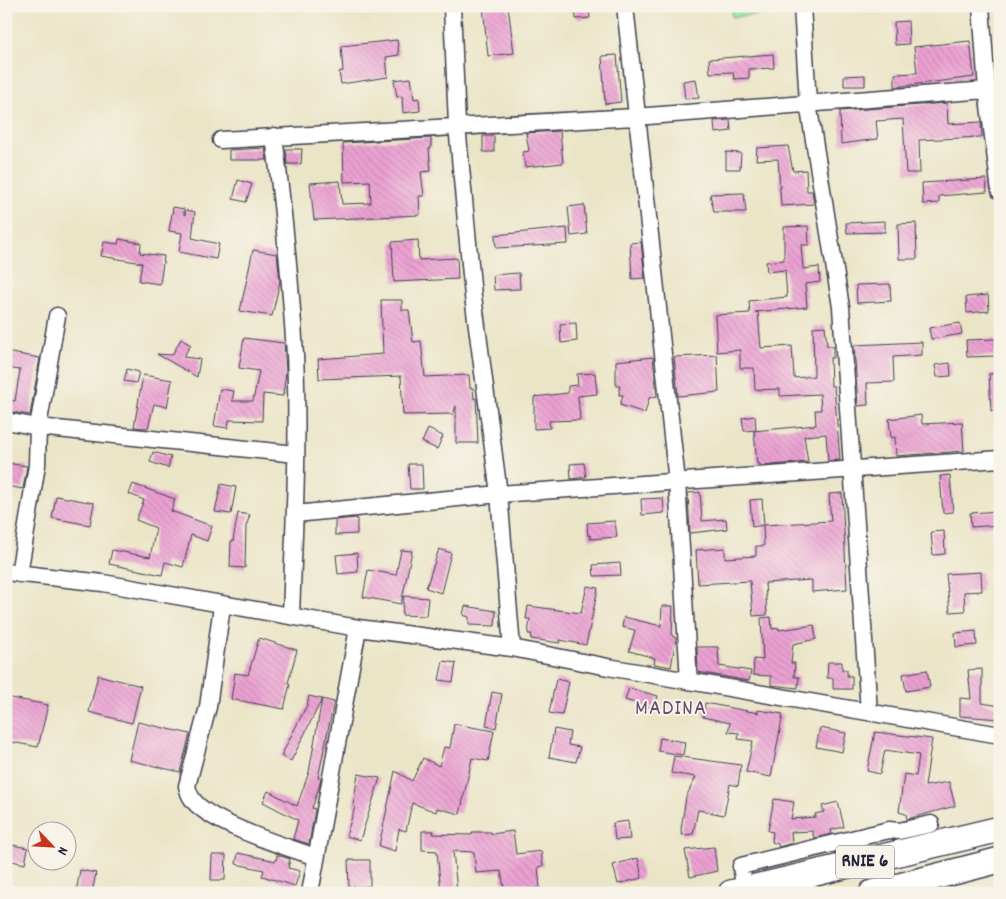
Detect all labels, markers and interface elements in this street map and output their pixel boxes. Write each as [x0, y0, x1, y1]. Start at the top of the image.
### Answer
district label: MADINA [635, 694, 707, 725]
north arrow [28, 822, 78, 872]
text: N [51, 843, 72, 858]
road number: RNIE 6 [836, 846, 894, 879]

